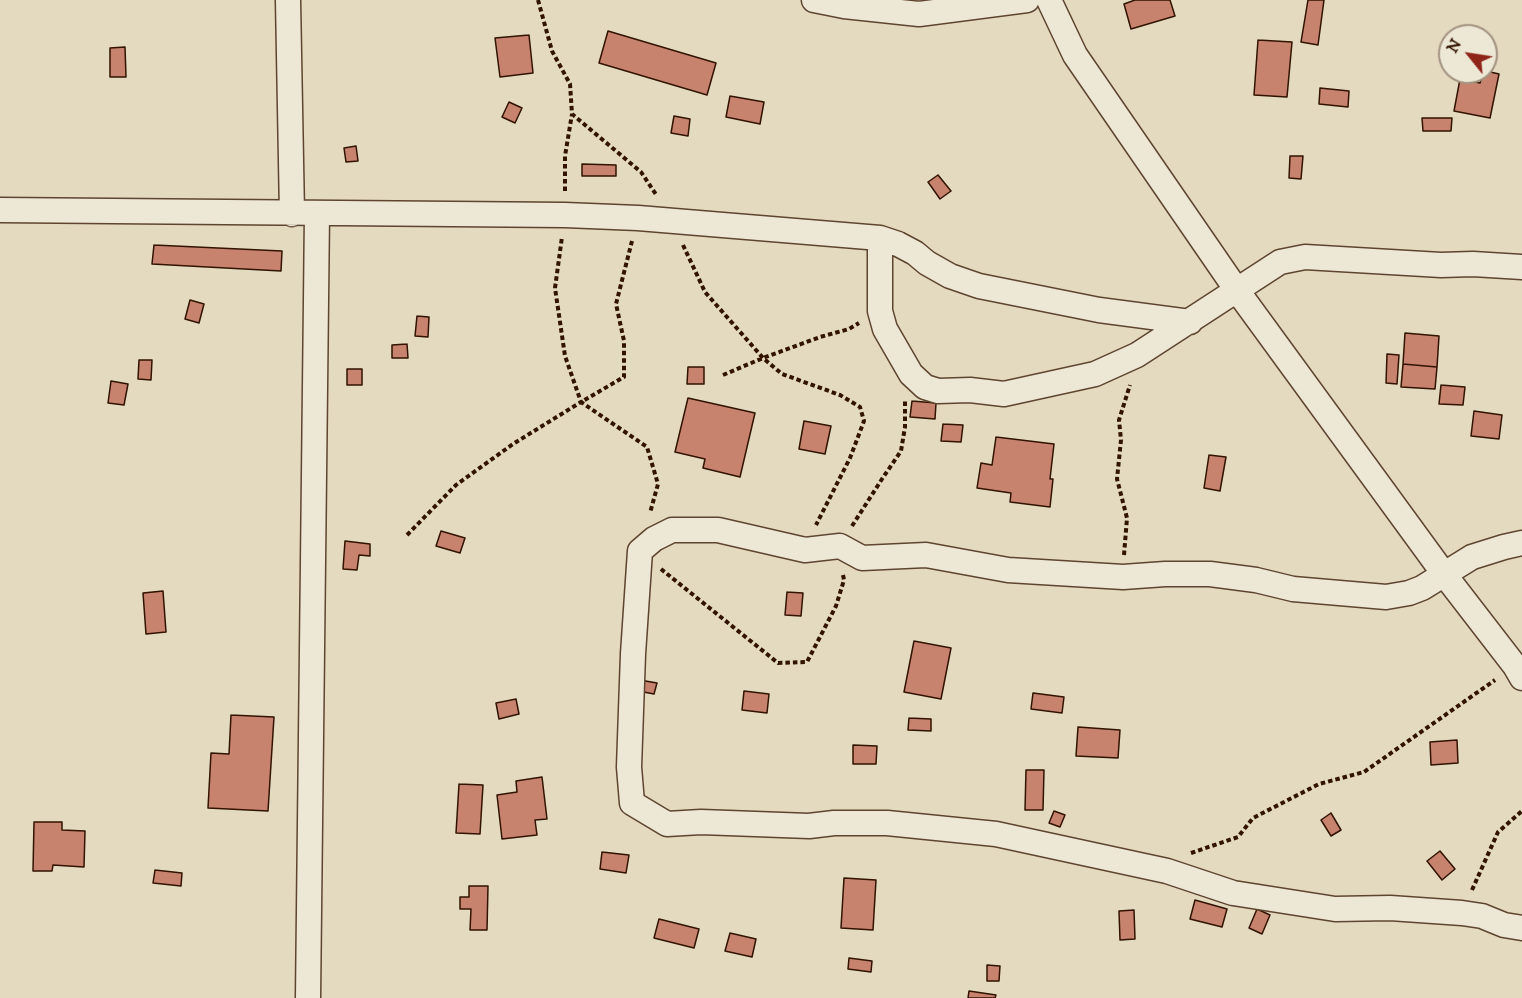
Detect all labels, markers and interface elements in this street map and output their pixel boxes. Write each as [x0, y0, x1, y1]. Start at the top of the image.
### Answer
north arrow [1438, 24, 1498, 84]
text: N [1442, 35, 1466, 57]

